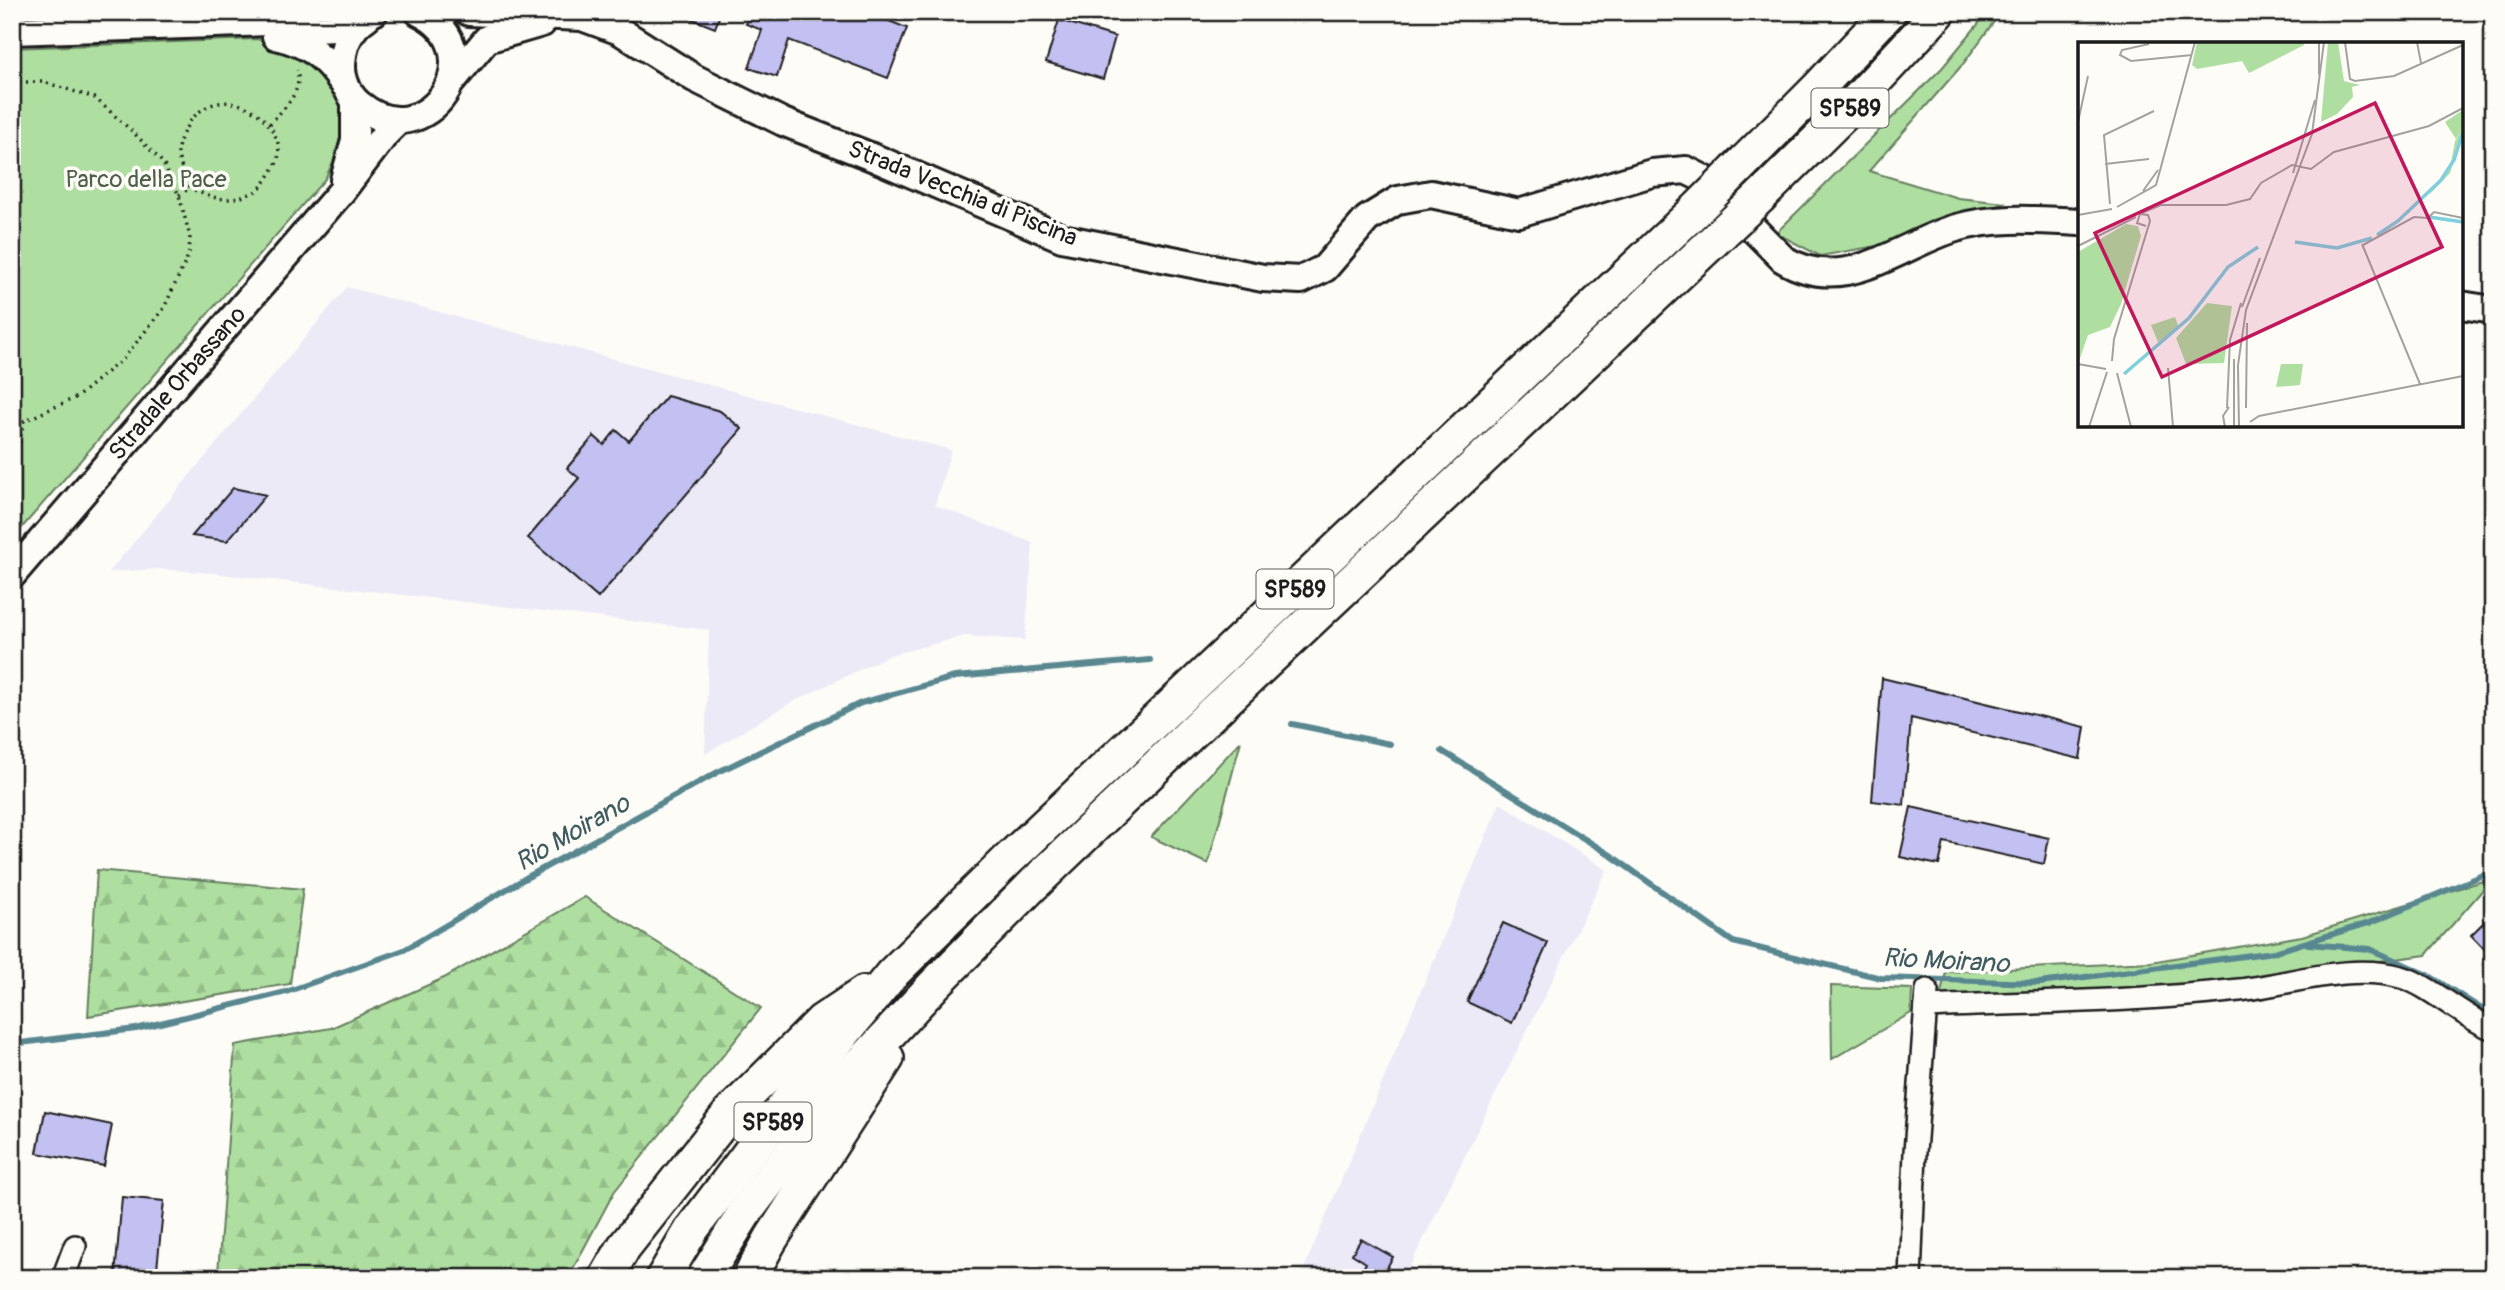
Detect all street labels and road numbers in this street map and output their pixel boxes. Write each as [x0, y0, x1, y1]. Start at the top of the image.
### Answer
road number: SP589 [1812, 88, 1888, 128]
street label: Strada Vecchia di Piscina [844, 134, 1082, 253]
street label: Stradale Orbassano [103, 300, 252, 466]
road number: SP589 [1256, 569, 1334, 608]
road number: SP589 [734, 1102, 812, 1142]

